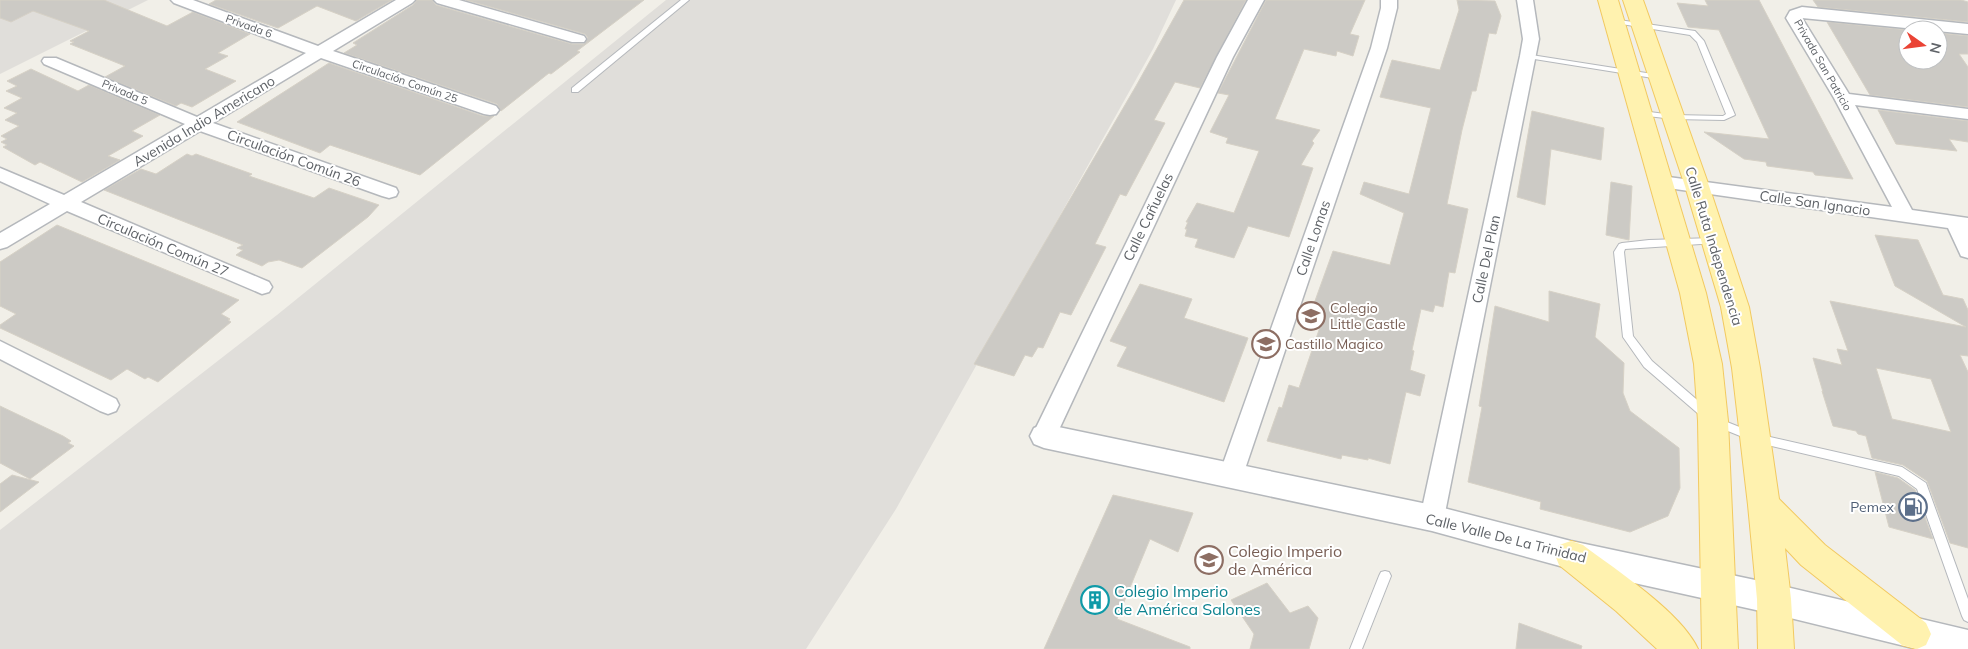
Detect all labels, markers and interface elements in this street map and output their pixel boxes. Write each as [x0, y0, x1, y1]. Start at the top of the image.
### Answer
street label: Privada 6 [224, 11, 275, 41]
street label: Privada San Patricio [1791, 17, 1855, 113]
north arrow [1898, 20, 1948, 70]
text: N [1926, 41, 1946, 55]
street label: Circulación Común 25 [350, 56, 460, 106]
street label: Avenida Indio Americano [130, 72, 278, 170]
street label: Privada 5 [100, 76, 150, 108]
street label: Circulación Común 26 [225, 125, 363, 191]
street label: Calle Ruta Independencia [1681, 164, 1747, 328]
street label: Calle Cañuelas [1119, 170, 1177, 264]
street label: Calle San Ignacio [1758, 186, 1872, 220]
street label: Calle Lomas [1292, 198, 1334, 278]
street label: Circulación Común 27 [95, 209, 231, 281]
street label: Calle Del Plan [1468, 213, 1504, 305]
place label: Colegio Little Castle [1330, 299, 1406, 333]
school or university icon: Colegio Little Castle [1296, 301, 1326, 331]
school or university icon: Castillo Magico [1251, 329, 1281, 359]
place label: Castillo Magico [1285, 335, 1383, 353]
fuel station icon: Pemex [1898, 492, 1928, 522]
place label: Pemex [1850, 498, 1895, 516]
street label: Calle Valle De La Trinidad [1424, 509, 1588, 567]
place label: Colegio Imperio de América [1228, 541, 1342, 579]
school or university icon: Colegio Imperio de América [1194, 545, 1224, 575]
place label: Colegio Imperio de América Salones [1114, 581, 1261, 619]
building icon: Colegio Imperio de América Salones [1080, 585, 1110, 615]

